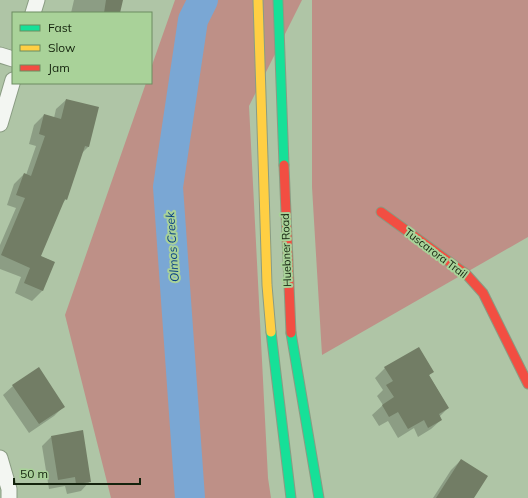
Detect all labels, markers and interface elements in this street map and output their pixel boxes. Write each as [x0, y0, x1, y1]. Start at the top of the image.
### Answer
legend [12, 12, 152, 84]
text: Fast [48, 20, 72, 35]
text: Slow [48, 40, 76, 55]
text: Jam [48, 60, 70, 75]
water label: Olmos Creek [162, 211, 182, 283]
street label: Huebner Road [278, 213, 294, 287]
street label: Tuscarora Trail [402, 225, 470, 281]
scale bar [14, 460, 140, 486]
text: 50 m [20, 466, 48, 481]

